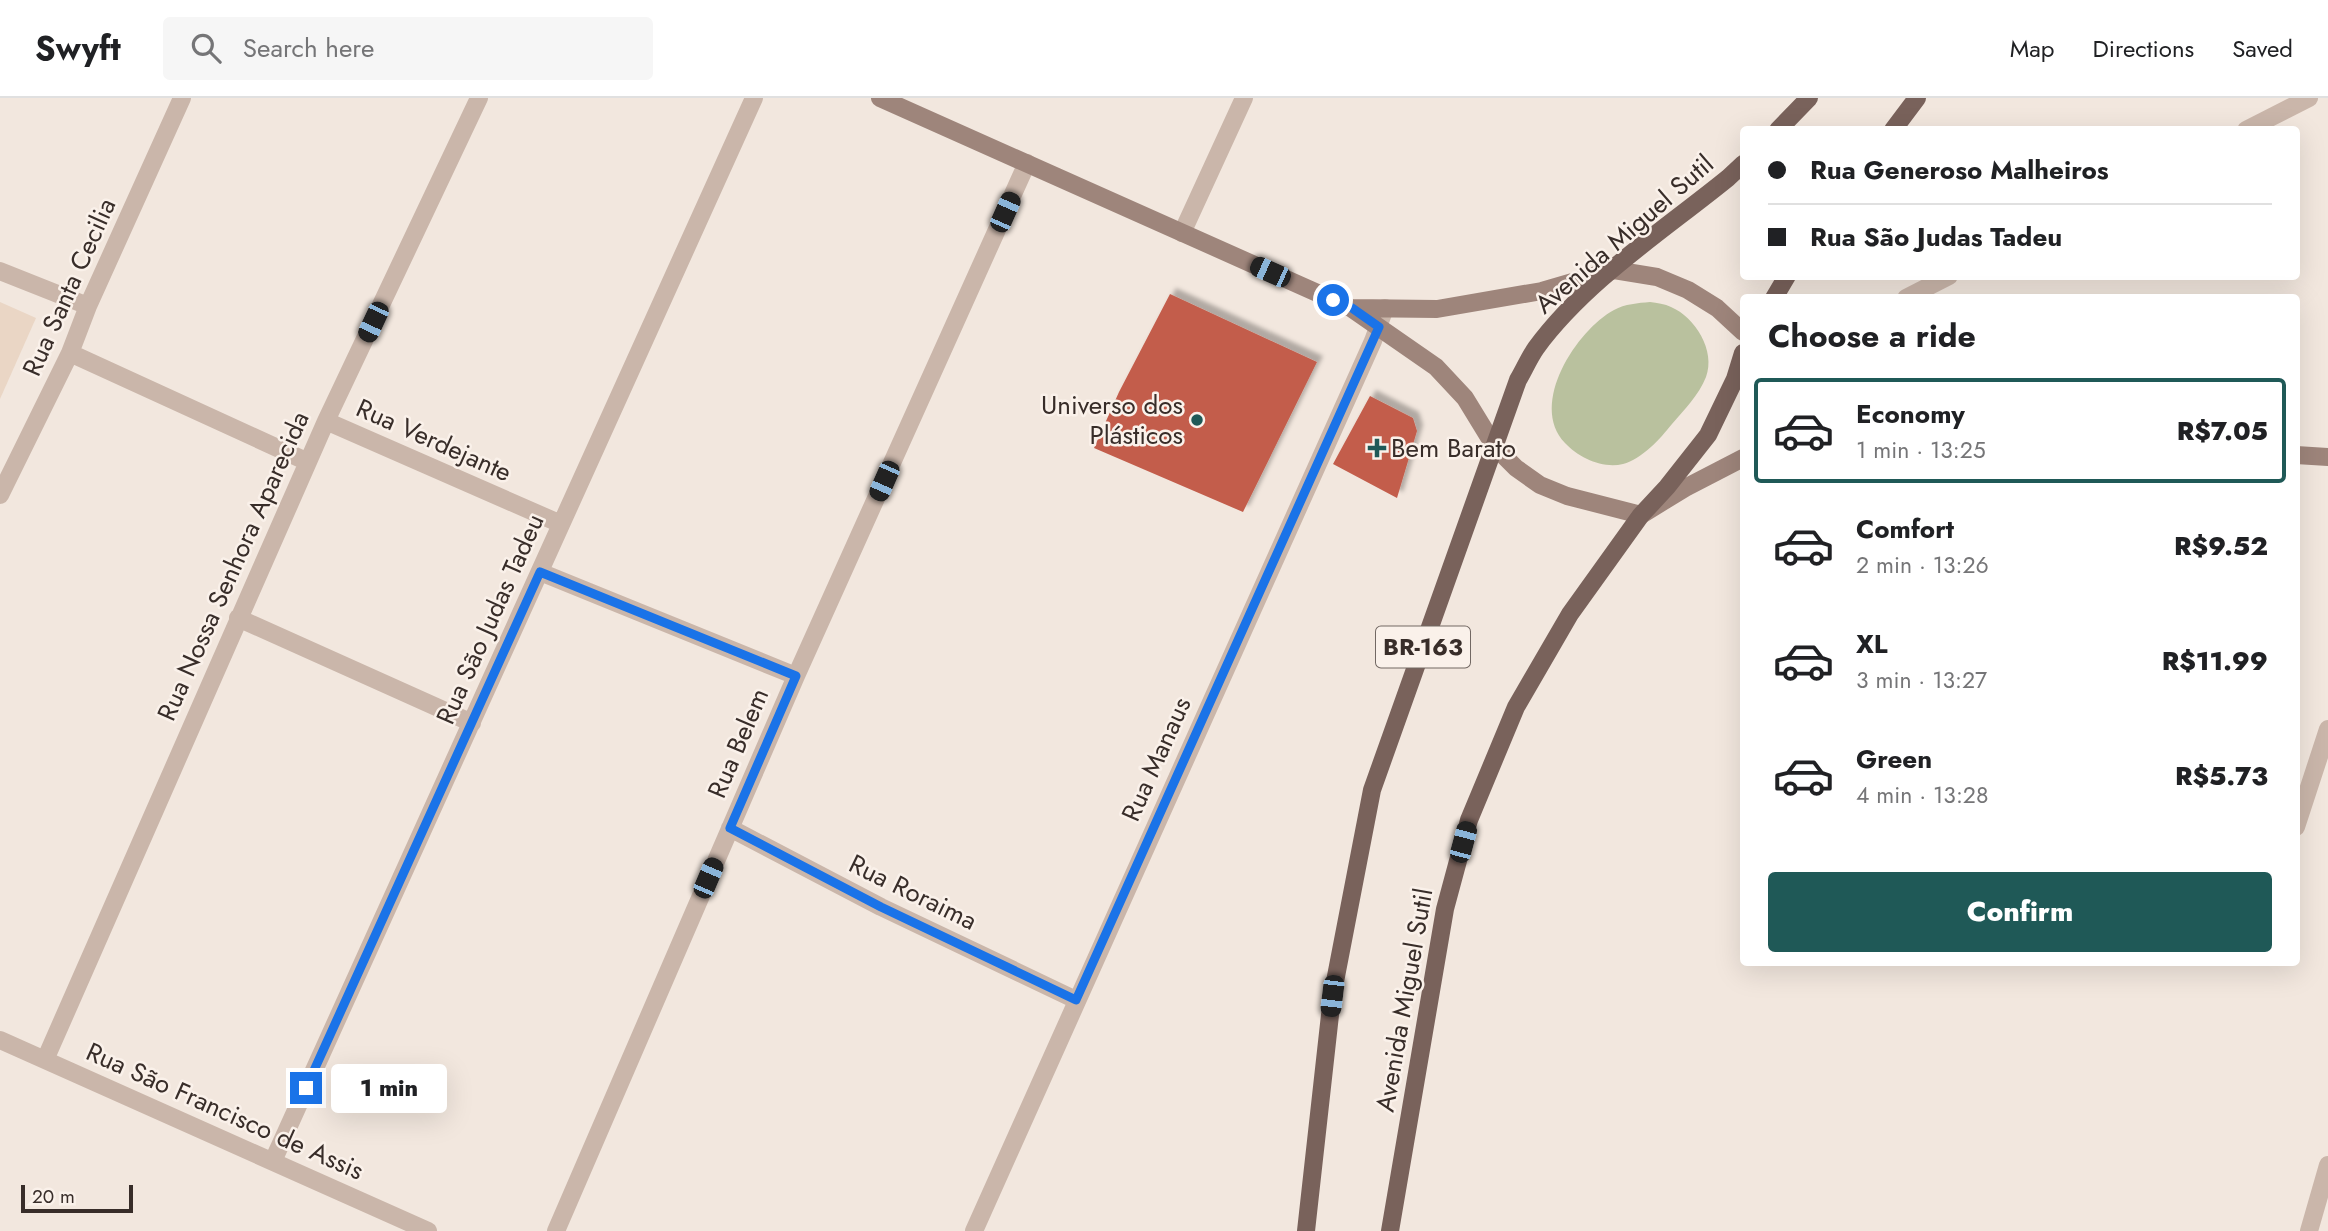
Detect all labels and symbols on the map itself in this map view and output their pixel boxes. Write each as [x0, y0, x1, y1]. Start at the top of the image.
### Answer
street label: Avenida Miguel Sutil [1526, 145, 1722, 323]
car [987, 189, 1024, 235]
street label: Rua Santa Cecilia [13, 192, 125, 382]
car [1247, 254, 1294, 290]
route start [1317, 284, 1349, 316]
car [355, 299, 392, 345]
place label: Universo dos Plásticos [1041, 386, 1183, 454]
street label: Rua Verdejante [350, 389, 518, 491]
street label: Rua Nossa Senhora Aparecida [147, 405, 319, 727]
marker: Universo dos Plásticos [1189, 412, 1205, 428]
place label: Bem Barato [1391, 429, 1516, 467]
marker: Bem Barato [1369, 440, 1385, 456]
car [866, 458, 903, 504]
street label: Rua São Judas Tadeu [427, 508, 553, 730]
road number: BR-163 [1376, 626, 1470, 668]
street label: Rua Belem [698, 682, 778, 804]
street label: Rua Manaus [1112, 691, 1200, 827]
car [1448, 819, 1479, 865]
street label: Rua Roraima [843, 845, 983, 939]
car [691, 855, 726, 901]
street label: Avenida Miguel Sutil [1366, 885, 1442, 1115]
car [1320, 974, 1345, 1018]
street label: Rua São Francisco de Assis [80, 1033, 370, 1189]
callout: 1 min [330, 1063, 446, 1112]
route end [290, 1072, 322, 1104]
scale bar [21, 1182, 133, 1214]

